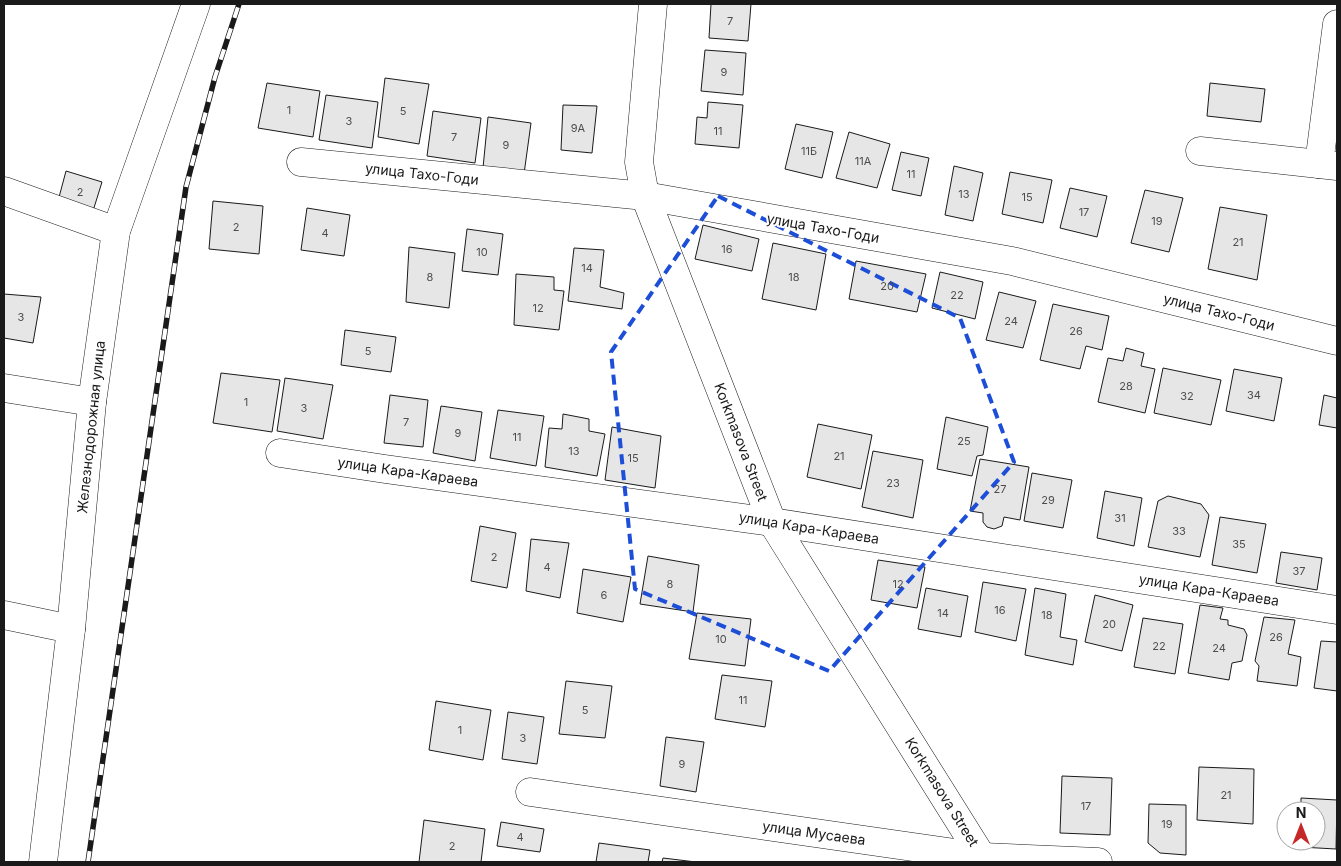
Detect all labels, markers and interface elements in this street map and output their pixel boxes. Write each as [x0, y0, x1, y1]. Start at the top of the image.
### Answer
house number: 7 [727, 14, 733, 28]
house number: 9 [721, 65, 728, 79]
house number: 1 [287, 103, 291, 117]
house number: 5 [400, 104, 407, 118]
house number: 3 [346, 114, 353, 128]
house number: 9А [571, 121, 586, 135]
house number: 11 [714, 124, 722, 138]
house number: 7 [451, 130, 457, 144]
house number: 9 [503, 138, 510, 152]
house number: 11Б [801, 144, 817, 158]
house number: 11А [855, 154, 872, 168]
street label: улица Тахо-Годи [364, 159, 480, 188]
house number: 11 [907, 167, 915, 181]
house number: 2 [77, 185, 83, 199]
house number: 13 [958, 187, 970, 201]
house number: 15 [1021, 190, 1033, 204]
house number: 17 [1079, 205, 1089, 219]
street label: улица Тахо-Годи [765, 209, 881, 246]
house number: 19 [1151, 214, 1163, 228]
house number: 2 [233, 220, 239, 234]
house number: 4 [321, 226, 329, 240]
house number: 21 [1232, 235, 1244, 249]
house number: 16 [721, 242, 733, 256]
house number: 10 [476, 245, 488, 259]
house number: 14 [581, 261, 593, 275]
house number: 8 [427, 270, 434, 284]
house number: 18 [788, 270, 800, 284]
house number: 20 [880, 279, 894, 293]
house number: 22 [950, 288, 964, 302]
street label: улица Тахо-Годи [1162, 289, 1277, 334]
house number: 12 [532, 301, 544, 315]
house number: 3 [18, 310, 25, 324]
house number: 24 [1004, 314, 1018, 328]
house number: 26 [1069, 324, 1083, 338]
street label: Железнодорожная улица [73, 340, 108, 514]
house number: 5 [365, 344, 372, 358]
house number: 28 [1119, 379, 1133, 393]
street label: Korkmasova Street [711, 380, 772, 504]
house number: 34 [1247, 388, 1261, 402]
house number: 32 [1180, 389, 1194, 403]
house number: 1 [244, 395, 248, 409]
house number: 3 [301, 401, 308, 415]
house number: 7 [403, 415, 409, 429]
house number: 9 [455, 426, 462, 440]
house number: 11 [513, 430, 521, 444]
house number: 25 [957, 434, 971, 448]
house number: 13 [568, 444, 580, 458]
house number: 21 [833, 449, 845, 463]
house number: 15 [627, 451, 639, 465]
street label: улица Кара-Караева [337, 453, 479, 490]
house number: 23 [886, 476, 900, 490]
house number: 27 [994, 482, 1006, 496]
house number: 29 [1041, 493, 1055, 507]
street label: улица Кара-Караева [738, 508, 880, 547]
house number: 31 [1114, 511, 1126, 525]
house number: 33 [1172, 524, 1186, 538]
house number: 35 [1232, 537, 1246, 551]
house number: 2 [491, 550, 497, 564]
house number: 4 [543, 560, 551, 574]
house number: 37 [1292, 564, 1306, 578]
street label: улица Кара-Караева [1138, 570, 1280, 609]
house number: 8 [667, 577, 674, 591]
house number: 12 [892, 577, 904, 591]
house number: 6 [601, 588, 608, 602]
house number: 16 [994, 603, 1006, 617]
house number: 14 [937, 606, 949, 620]
house number: 18 [1041, 608, 1053, 622]
house number: 20 [1102, 617, 1116, 631]
house number: 26 [1269, 630, 1283, 644]
house number: 10 [715, 632, 727, 646]
house number: 22 [1152, 639, 1166, 653]
house number: 24 [1212, 641, 1226, 655]
house number: 11 [739, 693, 747, 707]
house number: 5 [582, 703, 589, 717]
house number: 1 [458, 723, 462, 737]
house number: 3 [520, 731, 527, 745]
street label: Korkmasova Street [902, 734, 983, 850]
house number: 9 [679, 757, 686, 771]
house number: 21 [1220, 788, 1232, 802]
house number: 17 [1081, 799, 1091, 813]
north arrow [1276, 801, 1326, 851]
text: N [1296, 804, 1306, 821]
street label: улица Мусаева [761, 817, 867, 848]
house number: 19 [1161, 817, 1173, 831]
house number: 4 [516, 830, 524, 844]
house number: 2 [449, 839, 455, 853]

